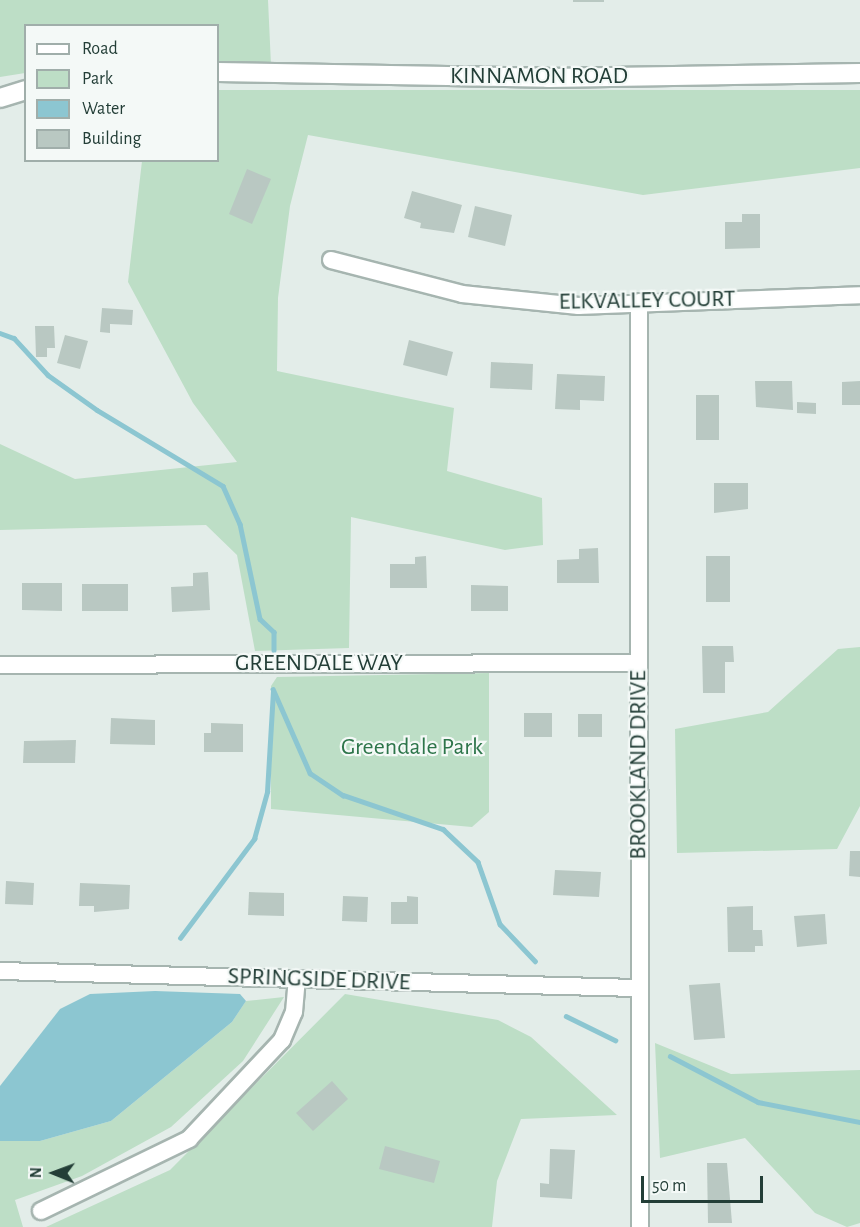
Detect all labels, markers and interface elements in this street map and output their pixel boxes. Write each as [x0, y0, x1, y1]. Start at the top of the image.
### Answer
legend [24, 24, 219, 162]
text: Road [82, 40, 118, 58]
street label: KINNAMON ROAD [450, 63, 628, 91]
text: Park [82, 70, 113, 88]
text: Water [82, 100, 125, 118]
text: Building [82, 130, 141, 148]
street label: ELKVALLEY COURT [558, 285, 736, 317]
street label: GREENDALE WAY [235, 650, 403, 678]
street label: BROOKLAND DRIVE [625, 670, 653, 860]
park label: Greendale Park [341, 734, 483, 762]
street label: SPRINGSIDE DRIVE [227, 962, 411, 998]
north arrow [24, 1143, 84, 1203]
scale bar [644, 1164, 766, 1202]
text: N [28, 1167, 44, 1178]
text: 50 m [652, 1177, 686, 1195]

